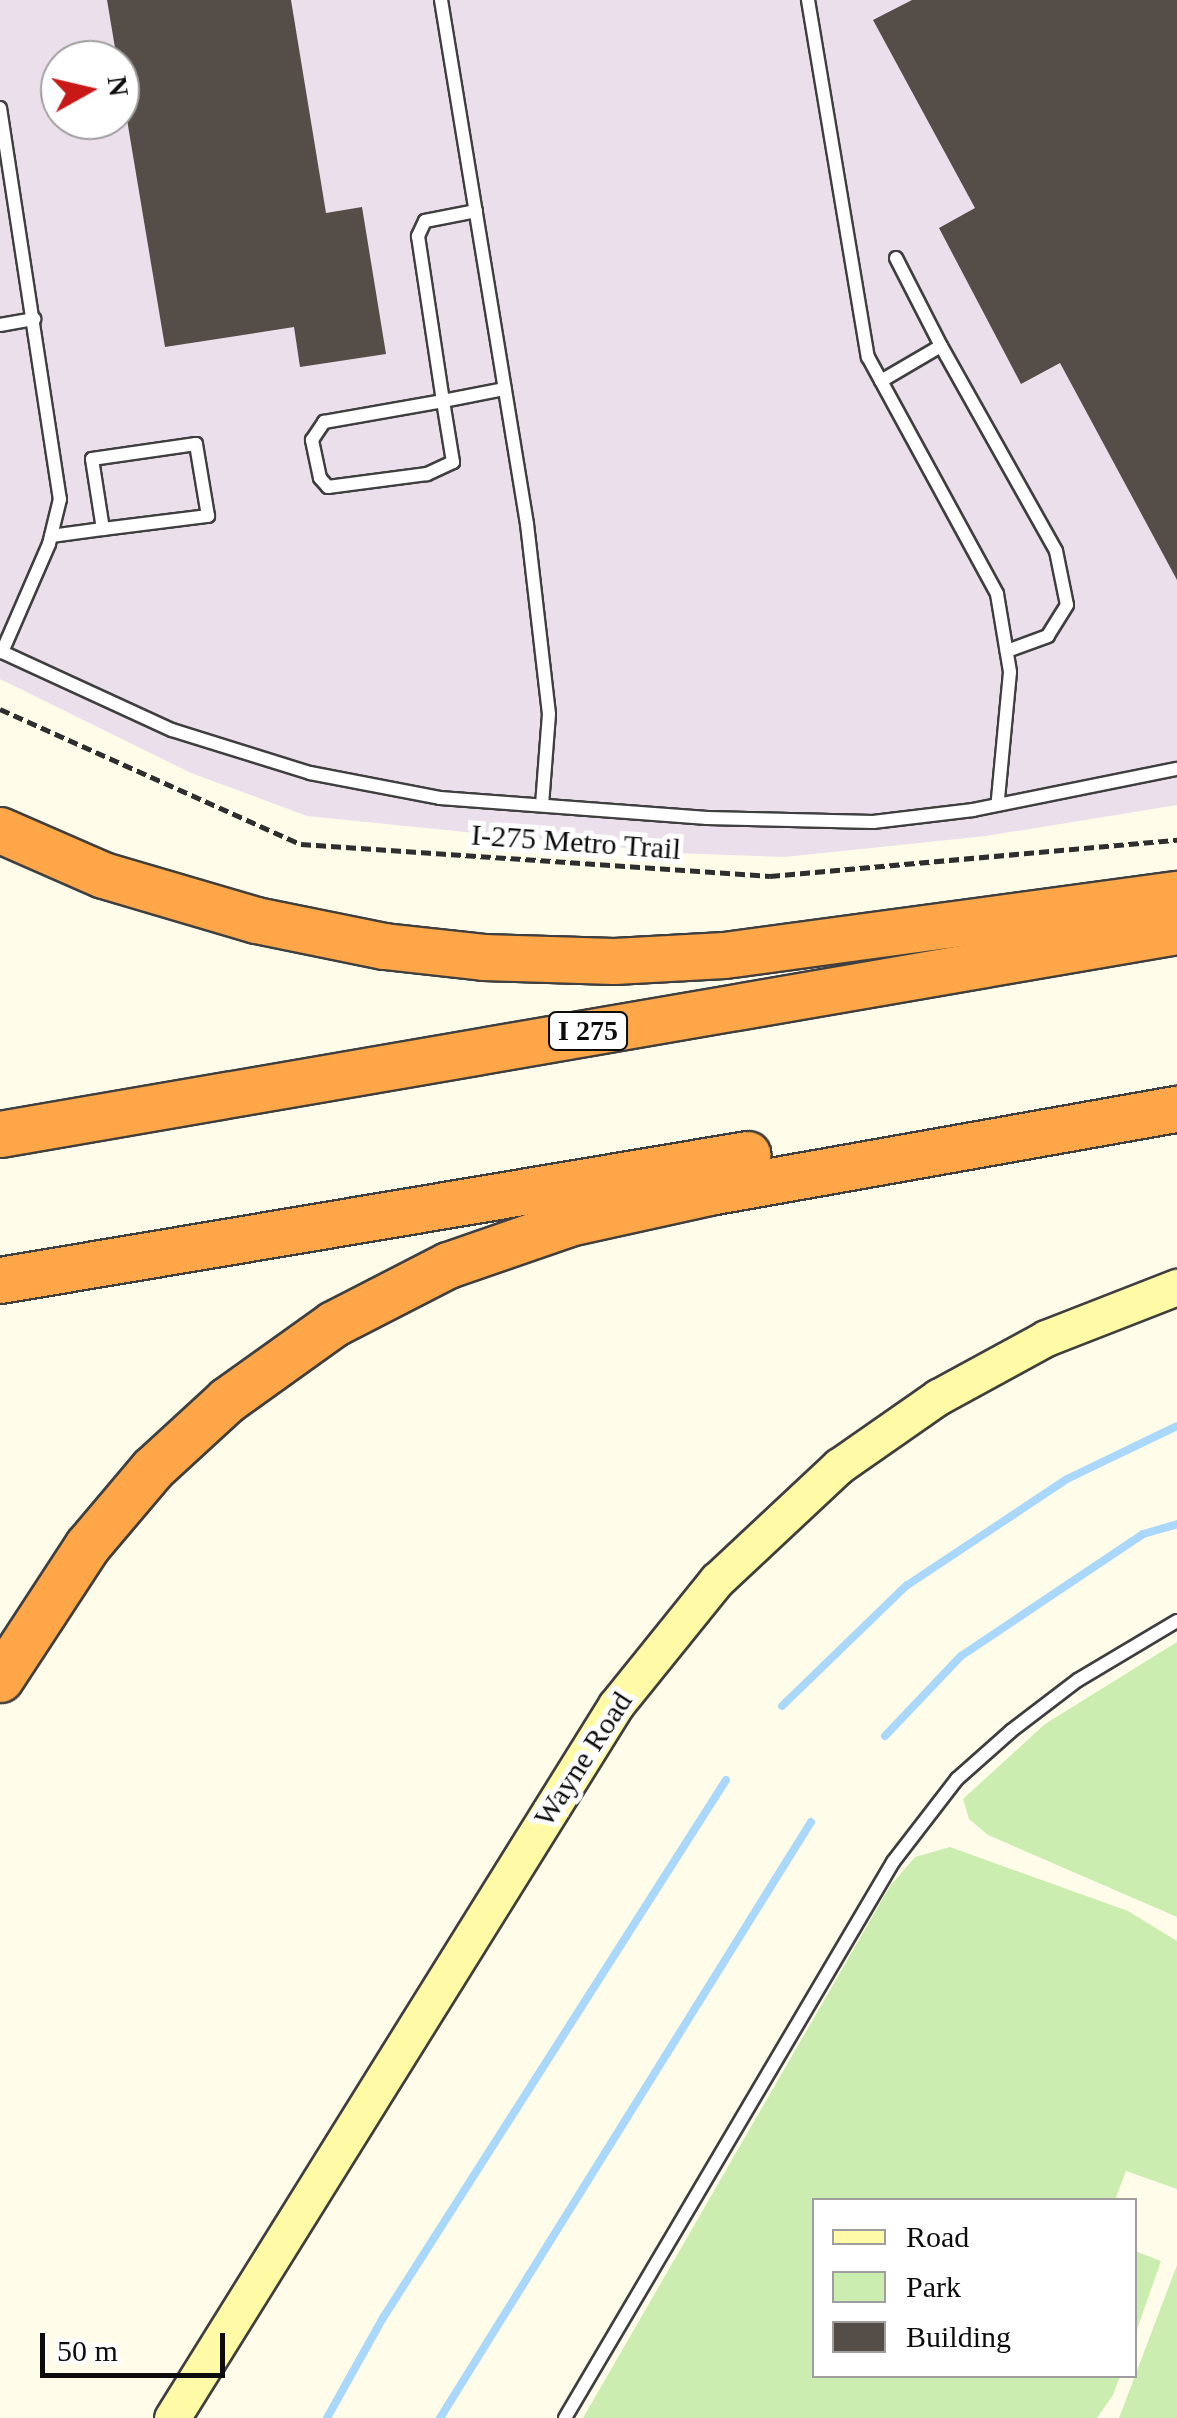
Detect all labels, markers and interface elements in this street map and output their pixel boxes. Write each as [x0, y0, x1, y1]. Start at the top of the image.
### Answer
north arrow [40, 40, 140, 140]
text: N [101, 74, 135, 98]
street label: I-275 Metro Trail [470, 817, 682, 867]
road number: I 275 [548, 1008, 628, 1054]
street label: Wayne Road [526, 1685, 640, 1833]
legend [812, 2198, 1137, 2378]
text: Road [906, 2220, 969, 2253]
text: Park [906, 2270, 961, 2303]
scale bar [45, 2313, 230, 2375]
text: Building [906, 2320, 1011, 2353]
text: 50 m [57, 2334, 118, 2367]

